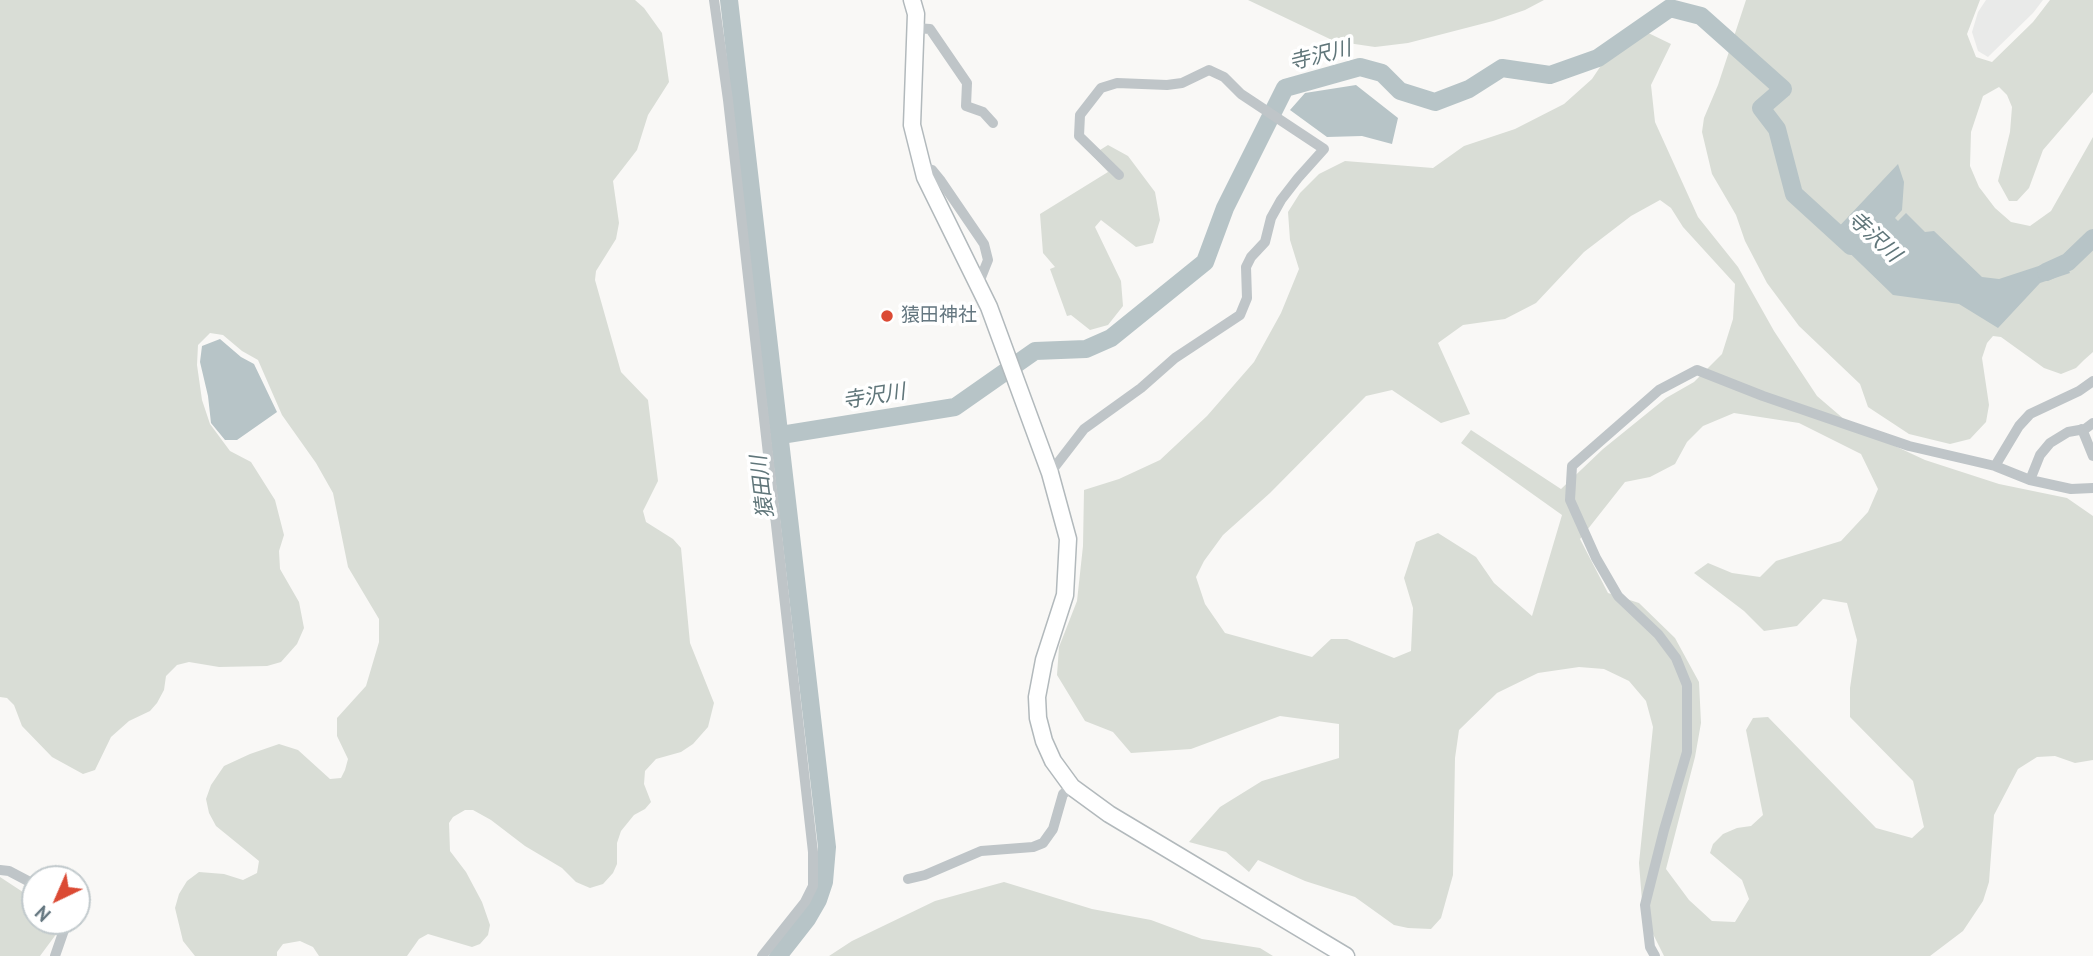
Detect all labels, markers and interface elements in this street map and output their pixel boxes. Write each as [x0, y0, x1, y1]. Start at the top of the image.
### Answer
water label: 寺沢川 [1286, 36, 1354, 76]
water label: 寺沢川 [1842, 206, 1906, 268]
place label: 猿田神社 [901, 305, 977, 327]
marker: 猿田神社 [879, 308, 895, 324]
water label: 寺沢川 [841, 380, 907, 414]
water label: 猿田川 [747, 454, 779, 520]
north arrow [21, 865, 91, 935]
text: N [30, 901, 56, 927]

